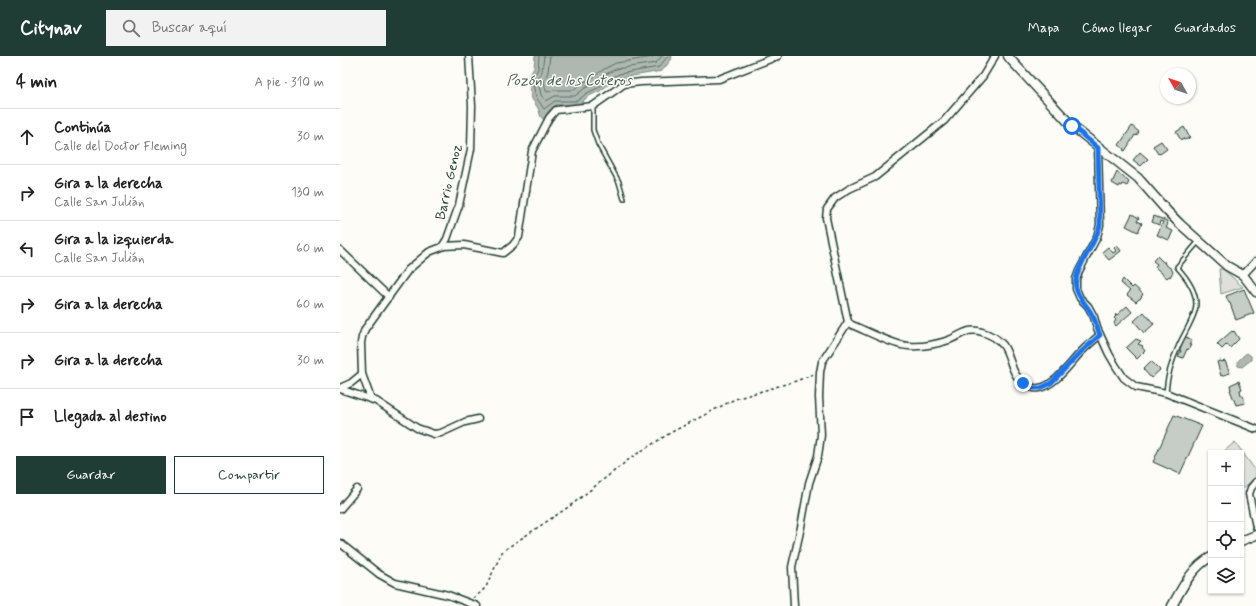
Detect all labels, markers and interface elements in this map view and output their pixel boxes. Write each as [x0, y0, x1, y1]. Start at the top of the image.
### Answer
search box [106, 10, 386, 46]
text: Citynav [20, 16, 82, 41]
icon: search [120, 17, 142, 39]
text: Buscar aquí [152, 18, 227, 38]
text: Mapa [1028, 19, 1060, 37]
text: Cómo llegar [1082, 19, 1152, 37]
text: Guardados [1174, 19, 1236, 37]
north arrow [1160, 68, 1196, 104]
text: 4 min [16, 71, 57, 93]
water label: Pozón de los Coteros [506, 71, 633, 91]
text: A pie · 310 m [254, 74, 324, 91]
route start [1063, 117, 1081, 135]
text: Continúa [54, 118, 111, 138]
icon: ahead [16, 126, 38, 148]
text: 30 m [297, 128, 324, 145]
text: Calle del Doctor Fleming [54, 138, 187, 155]
street label: Barrio Genoz [432, 142, 466, 222]
text: Gira a la derecha [54, 174, 163, 194]
icon: right [16, 182, 38, 204]
text: 130 m [291, 184, 324, 201]
text: Calle San Julián [54, 194, 145, 211]
text: Gira a la izquierda [54, 230, 173, 250]
icon: left [16, 238, 38, 260]
text: 60 m [296, 240, 324, 257]
text: Calle San Julián [54, 250, 145, 267]
icon: right [16, 294, 38, 316]
text: Gira a la derecha [54, 295, 163, 315]
text: 60 m [296, 296, 324, 313]
icon: right [16, 350, 38, 372]
text: Gira a la derecha [54, 351, 163, 371]
text: 30 m [297, 352, 324, 369]
route end [1014, 374, 1032, 392]
icon: arrive [16, 406, 38, 428]
text: Llegada al destino [54, 407, 167, 427]
map controls [1208, 450, 1244, 594]
button: + [1208, 450, 1244, 486]
button: Guardar [16, 456, 166, 494]
button: Compartir [174, 456, 324, 494]
button: − [1208, 486, 1244, 522]
button: locate [1208, 522, 1244, 558]
button: layers [1208, 558, 1244, 594]

